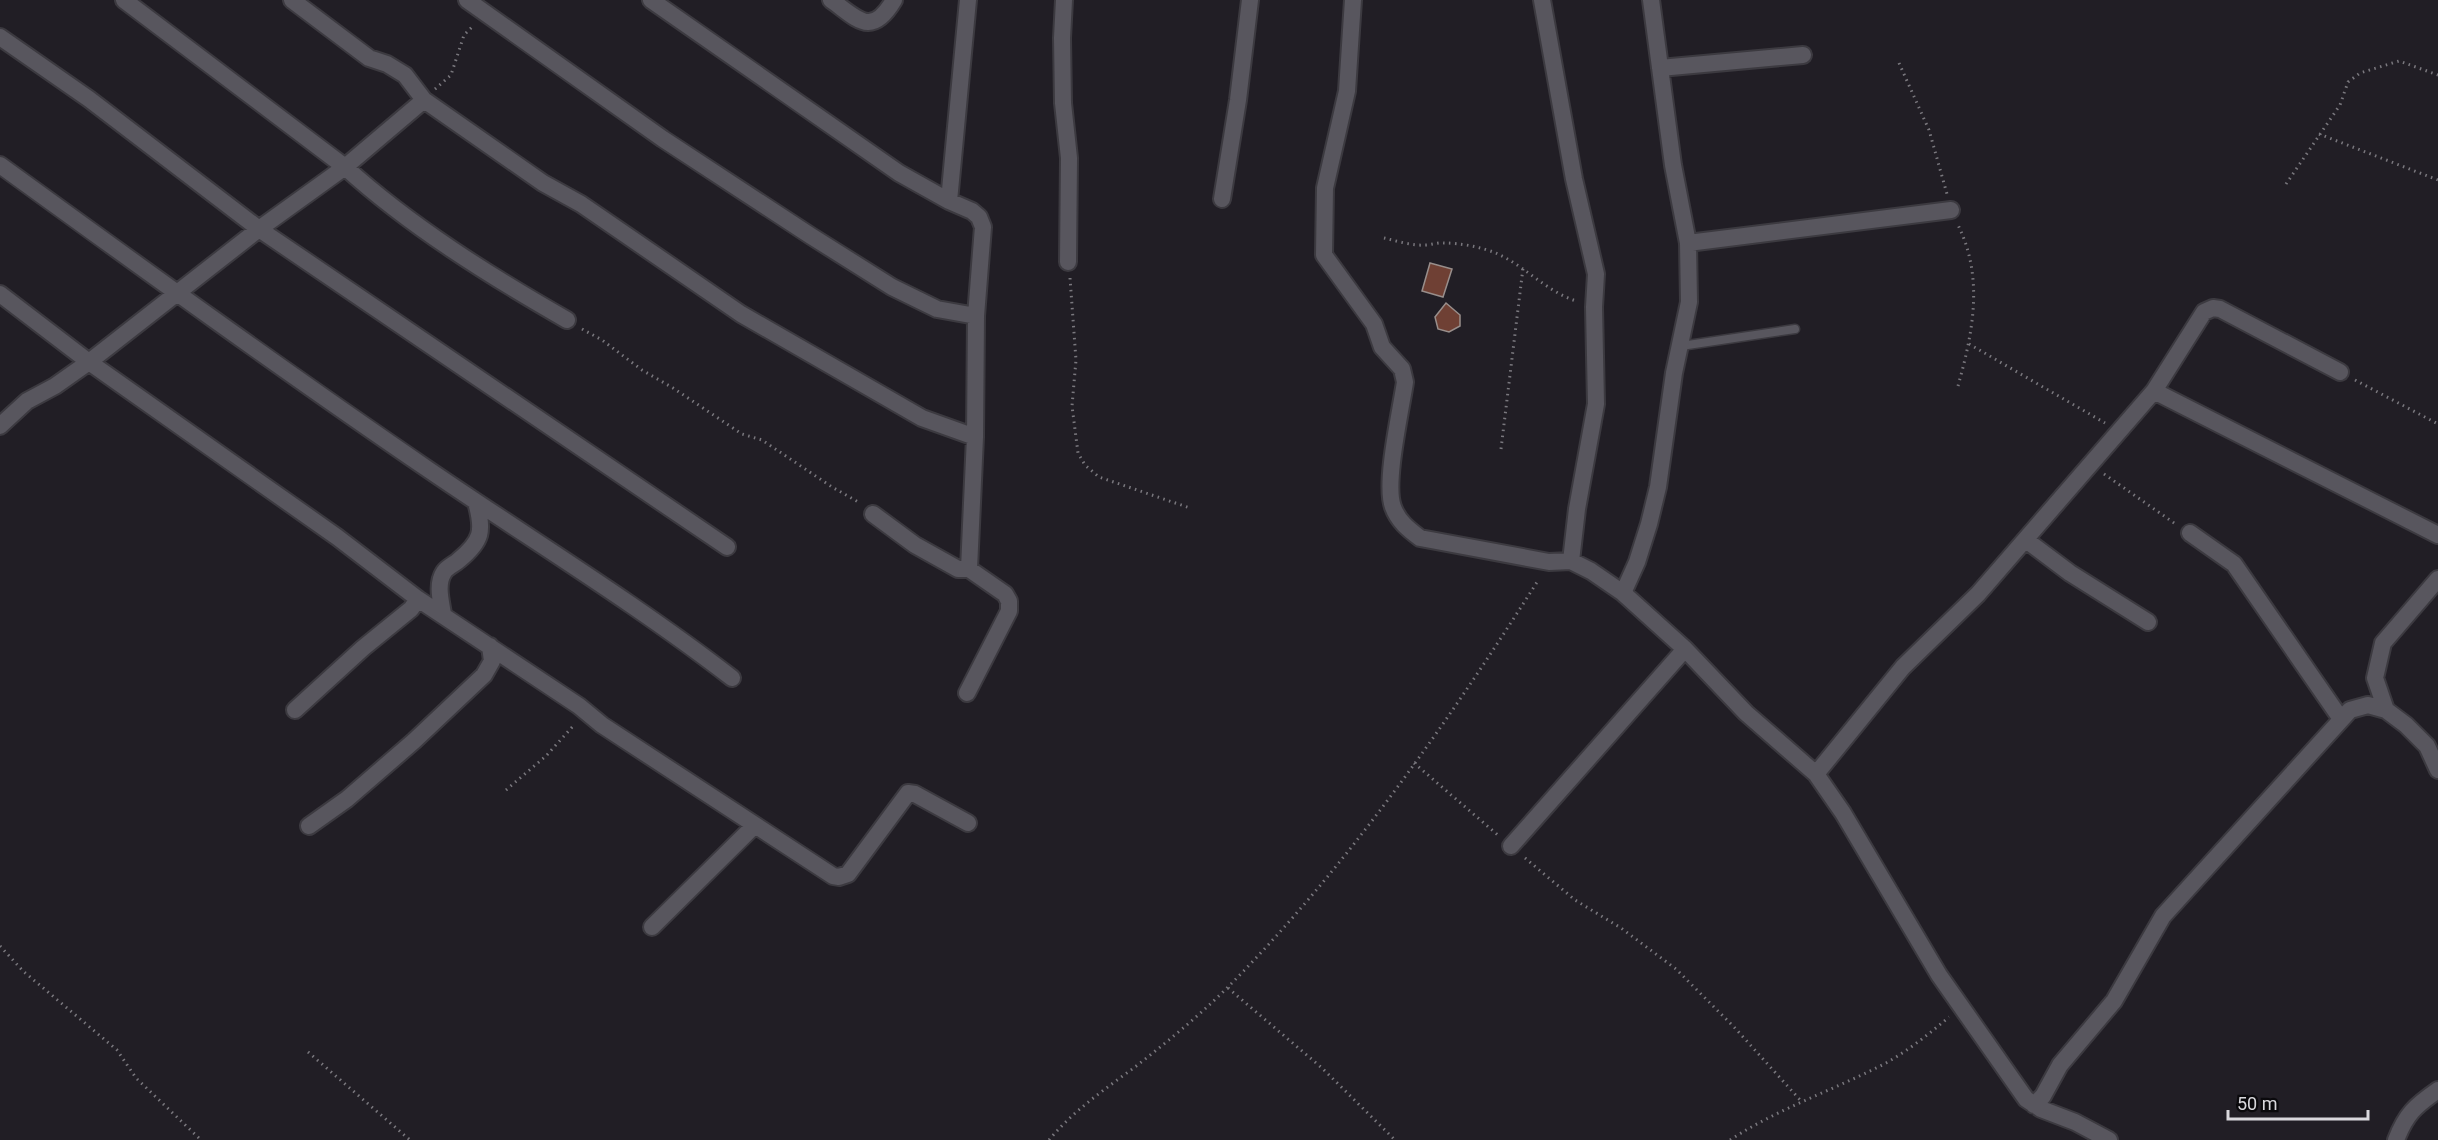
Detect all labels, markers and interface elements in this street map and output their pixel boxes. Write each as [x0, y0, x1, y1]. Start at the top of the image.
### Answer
scale bar [2228, 1083, 2368, 1121]
text: 50 m [2237, 1093, 2277, 1114]

